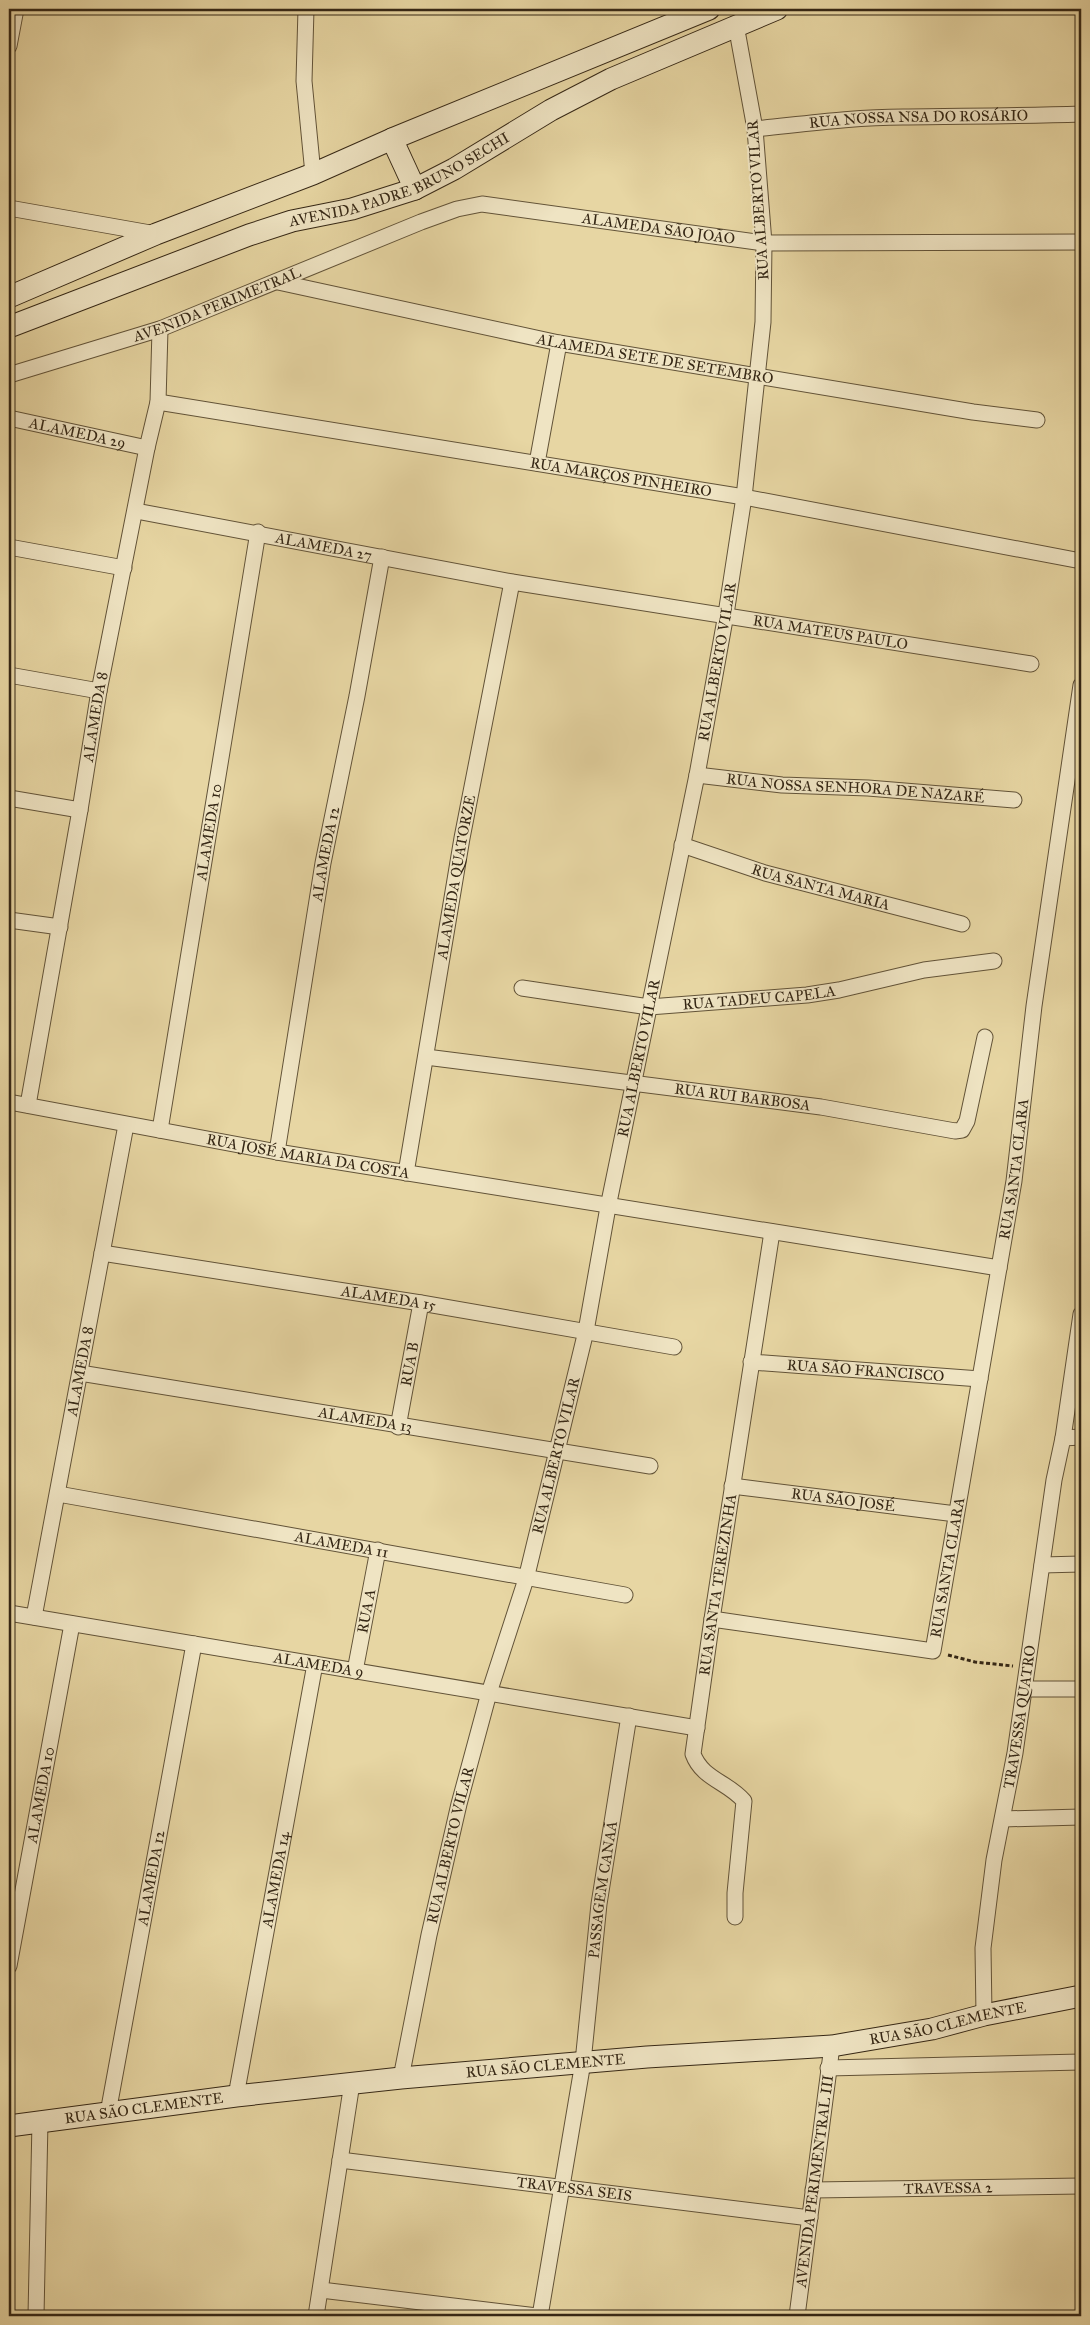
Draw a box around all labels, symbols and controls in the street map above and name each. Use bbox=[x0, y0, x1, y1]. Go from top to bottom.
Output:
street label: RUA NOSSA NSA DO ROSÁRIO bbox=[808, 106, 1028, 132]
street label: RUA ALBERTO VILAR bbox=[743, 119, 773, 281]
street label: AVENIDA PADRE BRUNO SECHI bbox=[287, 129, 513, 231]
street label: ALAMEDA SÃO JOÃO bbox=[580, 209, 736, 248]
street label: AVENIDA PERIMETRAL bbox=[130, 263, 304, 346]
street label: ALAMEDA SETE DE SETEMBRO bbox=[534, 329, 775, 388]
street label: ALAMEDA 29 bbox=[26, 413, 127, 452]
street label: RUA MARÇOS PINHEIRO bbox=[529, 453, 713, 501]
street label: ALAMEDA 27 bbox=[273, 528, 373, 564]
street label: RUA ALBERTO VILAR bbox=[694, 581, 740, 743]
street label: RUA MATEUS PAULO bbox=[752, 611, 909, 653]
street label: ALAMEDA 8 bbox=[79, 670, 112, 764]
street label: RUA NOSSA SENHORA DE NAZARÉ bbox=[725, 770, 985, 807]
street label: ALAMEDA 10 bbox=[192, 782, 226, 883]
street label: ALAMEDA QUATORZE bbox=[433, 793, 479, 962]
street label: ALAMEDA 12 bbox=[308, 804, 343, 904]
street label: RUA SANTA MARIA bbox=[749, 860, 892, 914]
street label: RUA ALBERTO VILAR bbox=[614, 977, 664, 1139]
street label: RUA TADEU CAPELA bbox=[682, 982, 837, 1013]
street label: RUA RUI BARBOSA bbox=[673, 1080, 812, 1115]
street label: RUA SANTA CLARA bbox=[995, 1098, 1032, 1241]
street label: RUA JOSÉ MARIA DA COSTA bbox=[205, 1130, 411, 1182]
street label: ALAMEDA 15 bbox=[339, 1281, 437, 1314]
street label: ALAMEDA 8 bbox=[63, 1325, 97, 1419]
street label: RUA B bbox=[397, 1340, 423, 1388]
street label: RUA SÃO FRANCISCO bbox=[786, 1356, 945, 1385]
street label: RUA ALBERTO VILAR bbox=[528, 1375, 584, 1536]
street label: ALAMEDA 13 bbox=[316, 1403, 413, 1436]
street label: RUA SÃO JOSÉ bbox=[790, 1484, 896, 1515]
street label: RUA SANTA TEREZINHA bbox=[695, 1493, 740, 1677]
street label: RUA SANTA CLARA bbox=[926, 1496, 968, 1639]
street label: ALAMEDA 11 bbox=[292, 1527, 390, 1562]
street label: RUA A bbox=[353, 1587, 379, 1635]
street label: TRAVESSA QUATRO bbox=[999, 1644, 1039, 1790]
street label: ALAMEDA 9 bbox=[271, 1648, 365, 1681]
street label: ALAMEDA 10 bbox=[23, 1745, 58, 1845]
street label: RUA ALBERTO VILAR bbox=[423, 1764, 478, 1925]
street label: PASSAGEM CANAÃ bbox=[585, 1820, 621, 1960]
street label: ALAMEDA 12 bbox=[133, 1828, 169, 1928]
street label: ALAMEDA 14 bbox=[258, 1830, 293, 1930]
street label: RUA SÃO CLEMENTE bbox=[868, 1998, 1028, 2049]
street label: RUA SÃO CLEMENTE bbox=[465, 2050, 626, 2081]
street label: AVENIDA PERIMENTRAL III bbox=[792, 2074, 837, 2289]
street label: RUA SÃO CLEMENTE bbox=[63, 2089, 224, 2128]
street label: TRAVESSA SEIS bbox=[516, 2173, 633, 2205]
street label: TRAVESSA 2 bbox=[903, 2178, 993, 2198]

